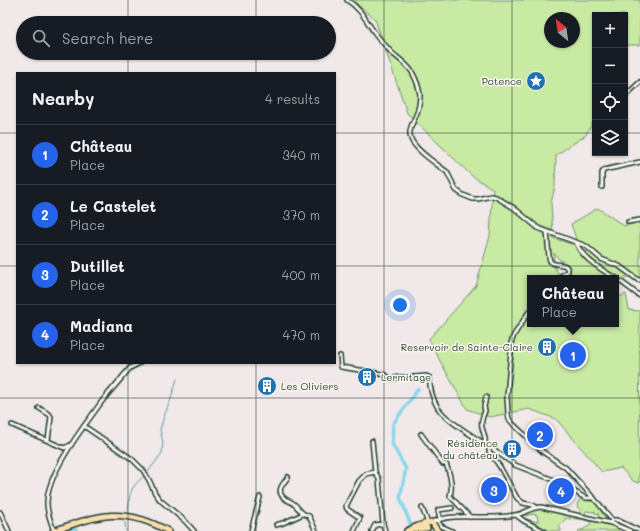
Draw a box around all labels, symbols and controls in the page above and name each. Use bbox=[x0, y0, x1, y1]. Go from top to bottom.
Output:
north arrow bbox=[544, 12, 580, 48]
map controls bbox=[592, 12, 628, 156]
button: + bbox=[592, 12, 628, 48]
search box bbox=[16, 16, 336, 60]
icon: search bbox=[30, 27, 52, 49]
text: Search here bbox=[62, 28, 153, 48]
button: − bbox=[592, 48, 628, 84]
place icon: Potence bbox=[525, 70, 547, 92]
place label: Potence bbox=[482, 74, 522, 88]
button: locate bbox=[592, 84, 628, 120]
text: Nearby bbox=[32, 87, 94, 109]
text: 4 results bbox=[265, 90, 320, 107]
button: layers bbox=[592, 120, 628, 156]
text: Château bbox=[70, 136, 132, 156]
text: 1 bbox=[42, 146, 48, 163]
text: 340 m bbox=[282, 146, 320, 163]
text: Place bbox=[70, 156, 105, 173]
text: Le Castelet bbox=[70, 196, 156, 216]
text: 2 bbox=[41, 206, 49, 223]
text: 370 m bbox=[283, 206, 320, 223]
text: Place bbox=[70, 216, 105, 233]
text: Dutillet bbox=[70, 256, 125, 276]
text: 3 bbox=[41, 266, 49, 283]
text: 400 m bbox=[282, 266, 320, 283]
popup bbox=[527, 275, 619, 327]
text: Place bbox=[70, 276, 105, 293]
text: Château bbox=[542, 283, 604, 303]
your location bbox=[390, 295, 410, 315]
text: Place bbox=[542, 303, 577, 320]
text: Madiana bbox=[70, 316, 133, 336]
text: 4 bbox=[41, 326, 49, 343]
text: 470 m bbox=[283, 326, 320, 343]
text: Place bbox=[70, 336, 105, 353]
building icon: Reservoir de Sainte-Claire bbox=[536, 336, 558, 358]
place label: Reservoir de Sainte-Claire bbox=[401, 340, 533, 354]
pin: 1 bbox=[560, 340, 586, 370]
building icon: Lermitage bbox=[356, 366, 378, 388]
place label: Lermitage bbox=[381, 370, 431, 384]
building icon: Les Oliviers bbox=[256, 375, 278, 397]
place label: Les Oliviers bbox=[281, 379, 339, 393]
pin: 2 bbox=[527, 420, 553, 450]
place label: Résidence du château bbox=[443, 436, 498, 462]
building icon: Résidence du château bbox=[501, 438, 523, 460]
pin: 3 bbox=[481, 475, 507, 505]
pin: 4 bbox=[548, 476, 574, 506]

